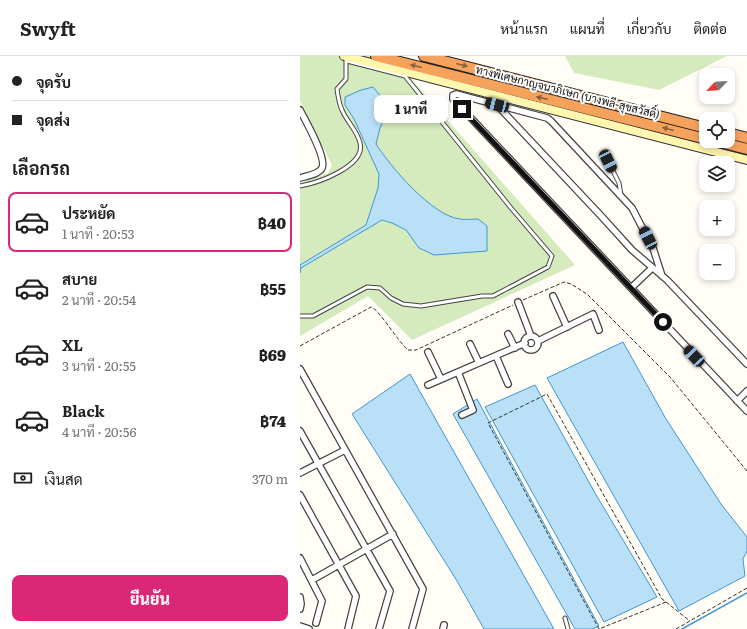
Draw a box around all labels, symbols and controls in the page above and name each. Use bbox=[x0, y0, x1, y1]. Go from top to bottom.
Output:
text: Swyft bbox=[20, 14, 76, 42]
text: หน้าแรก bbox=[500, 18, 548, 38]
text: แผนที่ bbox=[570, 18, 605, 38]
text: เกี่ยวกับ bbox=[627, 18, 671, 38]
text: ติดต่อ bbox=[693, 18, 727, 38]
street label: ทางพิเศษกาญจนาภิเษก (บางพลี-สุขสวัสดิ์) bbox=[474, 58, 662, 124]
one-way arrow bbox=[410, 62, 422, 68]
one-way arrow bbox=[455, 63, 468, 69]
north arrow bbox=[699, 68, 735, 104]
map controls bbox=[699, 68, 735, 280]
text: จุดรับ bbox=[36, 70, 71, 93]
one-way arrow bbox=[536, 94, 548, 100]
callout: 1 นาที bbox=[374, 95, 448, 123]
car bbox=[484, 96, 510, 114]
text: 1 นาที bbox=[395, 99, 427, 118]
route end bbox=[453, 100, 471, 118]
text: จุดส่ง bbox=[36, 108, 70, 131]
button: locate bbox=[699, 112, 735, 148]
one-way arrow bbox=[662, 126, 674, 132]
car bbox=[597, 148, 619, 174]
text: เลือกรถ bbox=[12, 154, 70, 181]
button: layers bbox=[699, 156, 735, 192]
button: + bbox=[699, 200, 735, 236]
text: ประหยัด bbox=[62, 201, 115, 224]
icon: car bbox=[14, 204, 50, 240]
text: ฿40 bbox=[258, 211, 286, 234]
text: 1 นาที · 20:53 bbox=[62, 224, 135, 243]
car bbox=[637, 225, 659, 251]
button: − bbox=[699, 244, 735, 280]
text: สบาย bbox=[62, 267, 97, 290]
icon: car bbox=[14, 270, 50, 306]
text: ฿55 bbox=[260, 277, 286, 300]
text: 2 นาที · 20:54 bbox=[62, 290, 136, 309]
route start bbox=[654, 313, 672, 331]
text: XL bbox=[62, 333, 83, 356]
icon: car bbox=[14, 336, 50, 372]
text: ฿69 bbox=[259, 343, 286, 366]
car bbox=[681, 343, 707, 369]
text: 3 นาที · 20:55 bbox=[62, 356, 136, 375]
text: Black bbox=[62, 399, 105, 422]
icon: car bbox=[14, 402, 50, 438]
text: ฿74 bbox=[260, 409, 286, 432]
text: 4 นาที · 20:56 bbox=[62, 422, 136, 441]
icon: cash bbox=[12, 467, 34, 489]
text: เงินสด bbox=[44, 467, 83, 490]
text: 370 m bbox=[252, 469, 288, 488]
button: ยืนยัน bbox=[12, 575, 288, 621]

